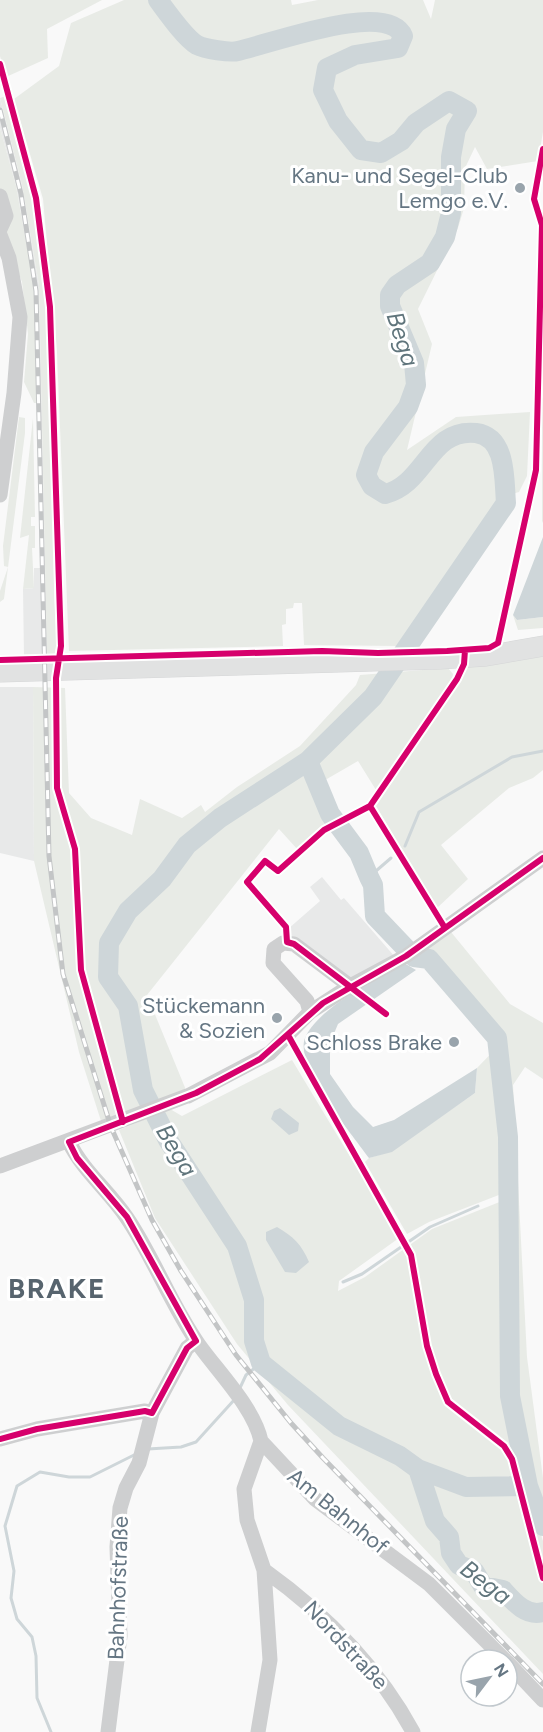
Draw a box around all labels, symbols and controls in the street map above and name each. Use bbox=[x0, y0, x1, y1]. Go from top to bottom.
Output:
place label: Kanu- und Segel-Club Lemgo e.V. bbox=[291, 162, 508, 214]
marker: Kanu- und Segel-Club Lemgo e.V. bbox=[513, 181, 527, 195]
water label: Bega bbox=[381, 308, 425, 370]
place label: Stückemann & Sozien bbox=[142, 992, 265, 1044]
marker: Stückemann & Sozien bbox=[270, 1011, 284, 1025]
place label: Schloss Brake bbox=[306, 1029, 442, 1056]
marker: Schloss Brake bbox=[447, 1035, 461, 1049]
water label: Bega bbox=[150, 1119, 204, 1181]
district label: BRAKE bbox=[8, 1271, 106, 1305]
street label: Am Bahnhof bbox=[282, 1462, 394, 1560]
street label: Bahnhofstraße bbox=[102, 1516, 134, 1660]
water label: Bega bbox=[455, 1554, 517, 1610]
street label: Nordstraße bbox=[298, 1595, 394, 1695]
north arrow bbox=[459, 1648, 519, 1708]
text: N bbox=[490, 1660, 513, 1681]

